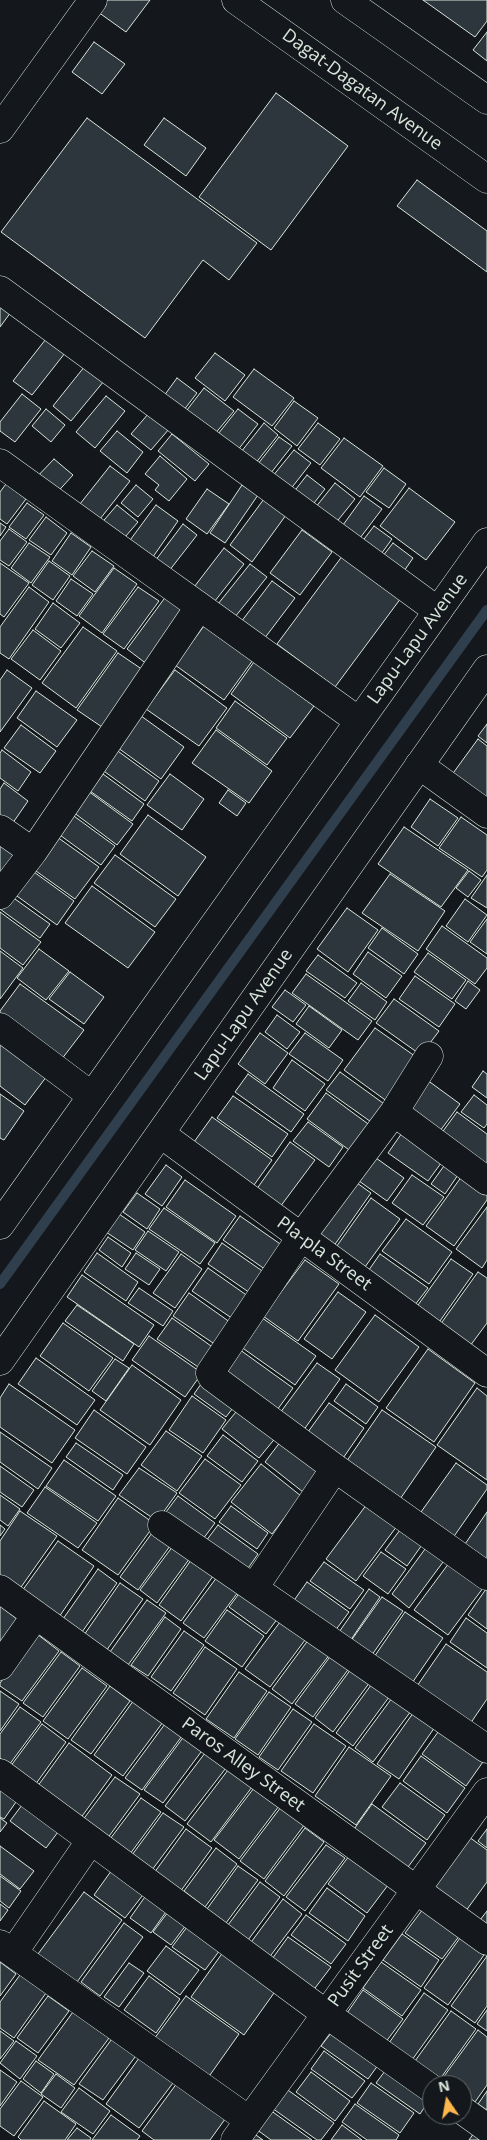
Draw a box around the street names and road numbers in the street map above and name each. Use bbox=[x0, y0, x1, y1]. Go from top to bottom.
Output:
street label: Dagat-Dagatan Avenue bbox=[278, 25, 446, 155]
street label: Lapu-Lapu Avenue bbox=[363, 570, 473, 708]
street label: Lapu-Lapu Avenue bbox=[190, 945, 298, 1085]
street label: Pla-pla Street bbox=[272, 1212, 376, 1296]
street label: Paros Alley Street bbox=[177, 1713, 309, 1817]
street label: Pusit Street bbox=[324, 1921, 398, 2011]

